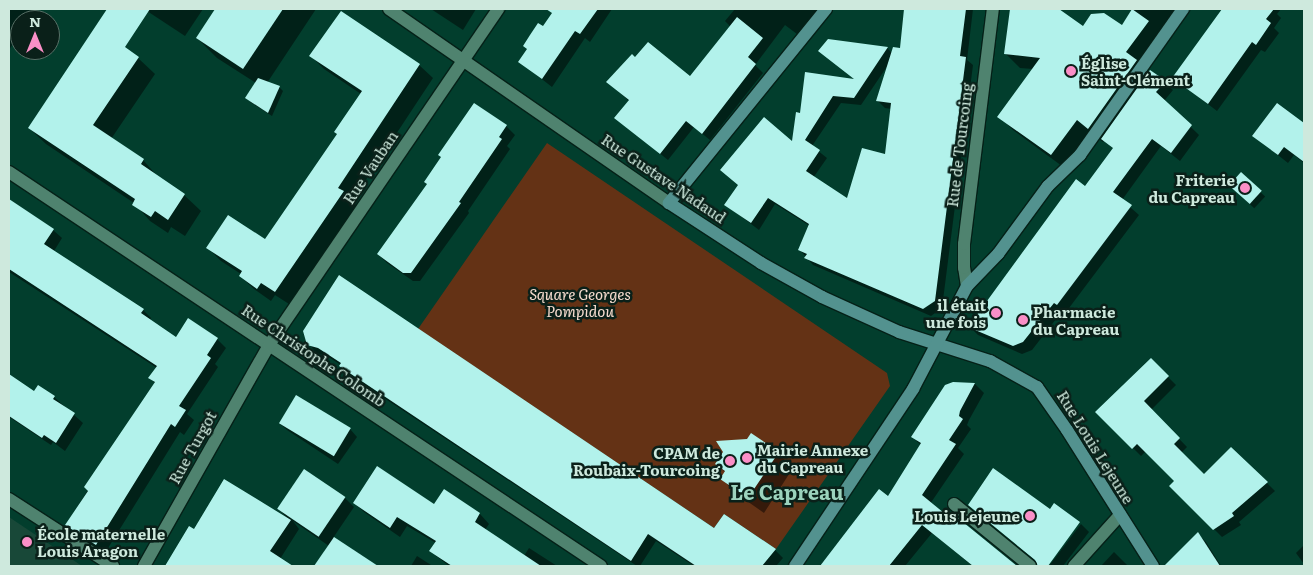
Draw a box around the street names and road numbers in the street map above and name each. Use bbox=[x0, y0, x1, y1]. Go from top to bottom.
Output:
street label: Rue de Tourcoing bbox=[942, 82, 976, 208]
street label: Rue Vauban bbox=[339, 127, 401, 207]
street label: Rue Gustave Nadaud bbox=[598, 130, 730, 226]
street label: Rue Christophe Colomb bbox=[239, 300, 389, 410]
street label: Rue Louis Lejeune bbox=[1054, 387, 1138, 507]
street label: Rue Turgot bbox=[165, 407, 219, 487]

